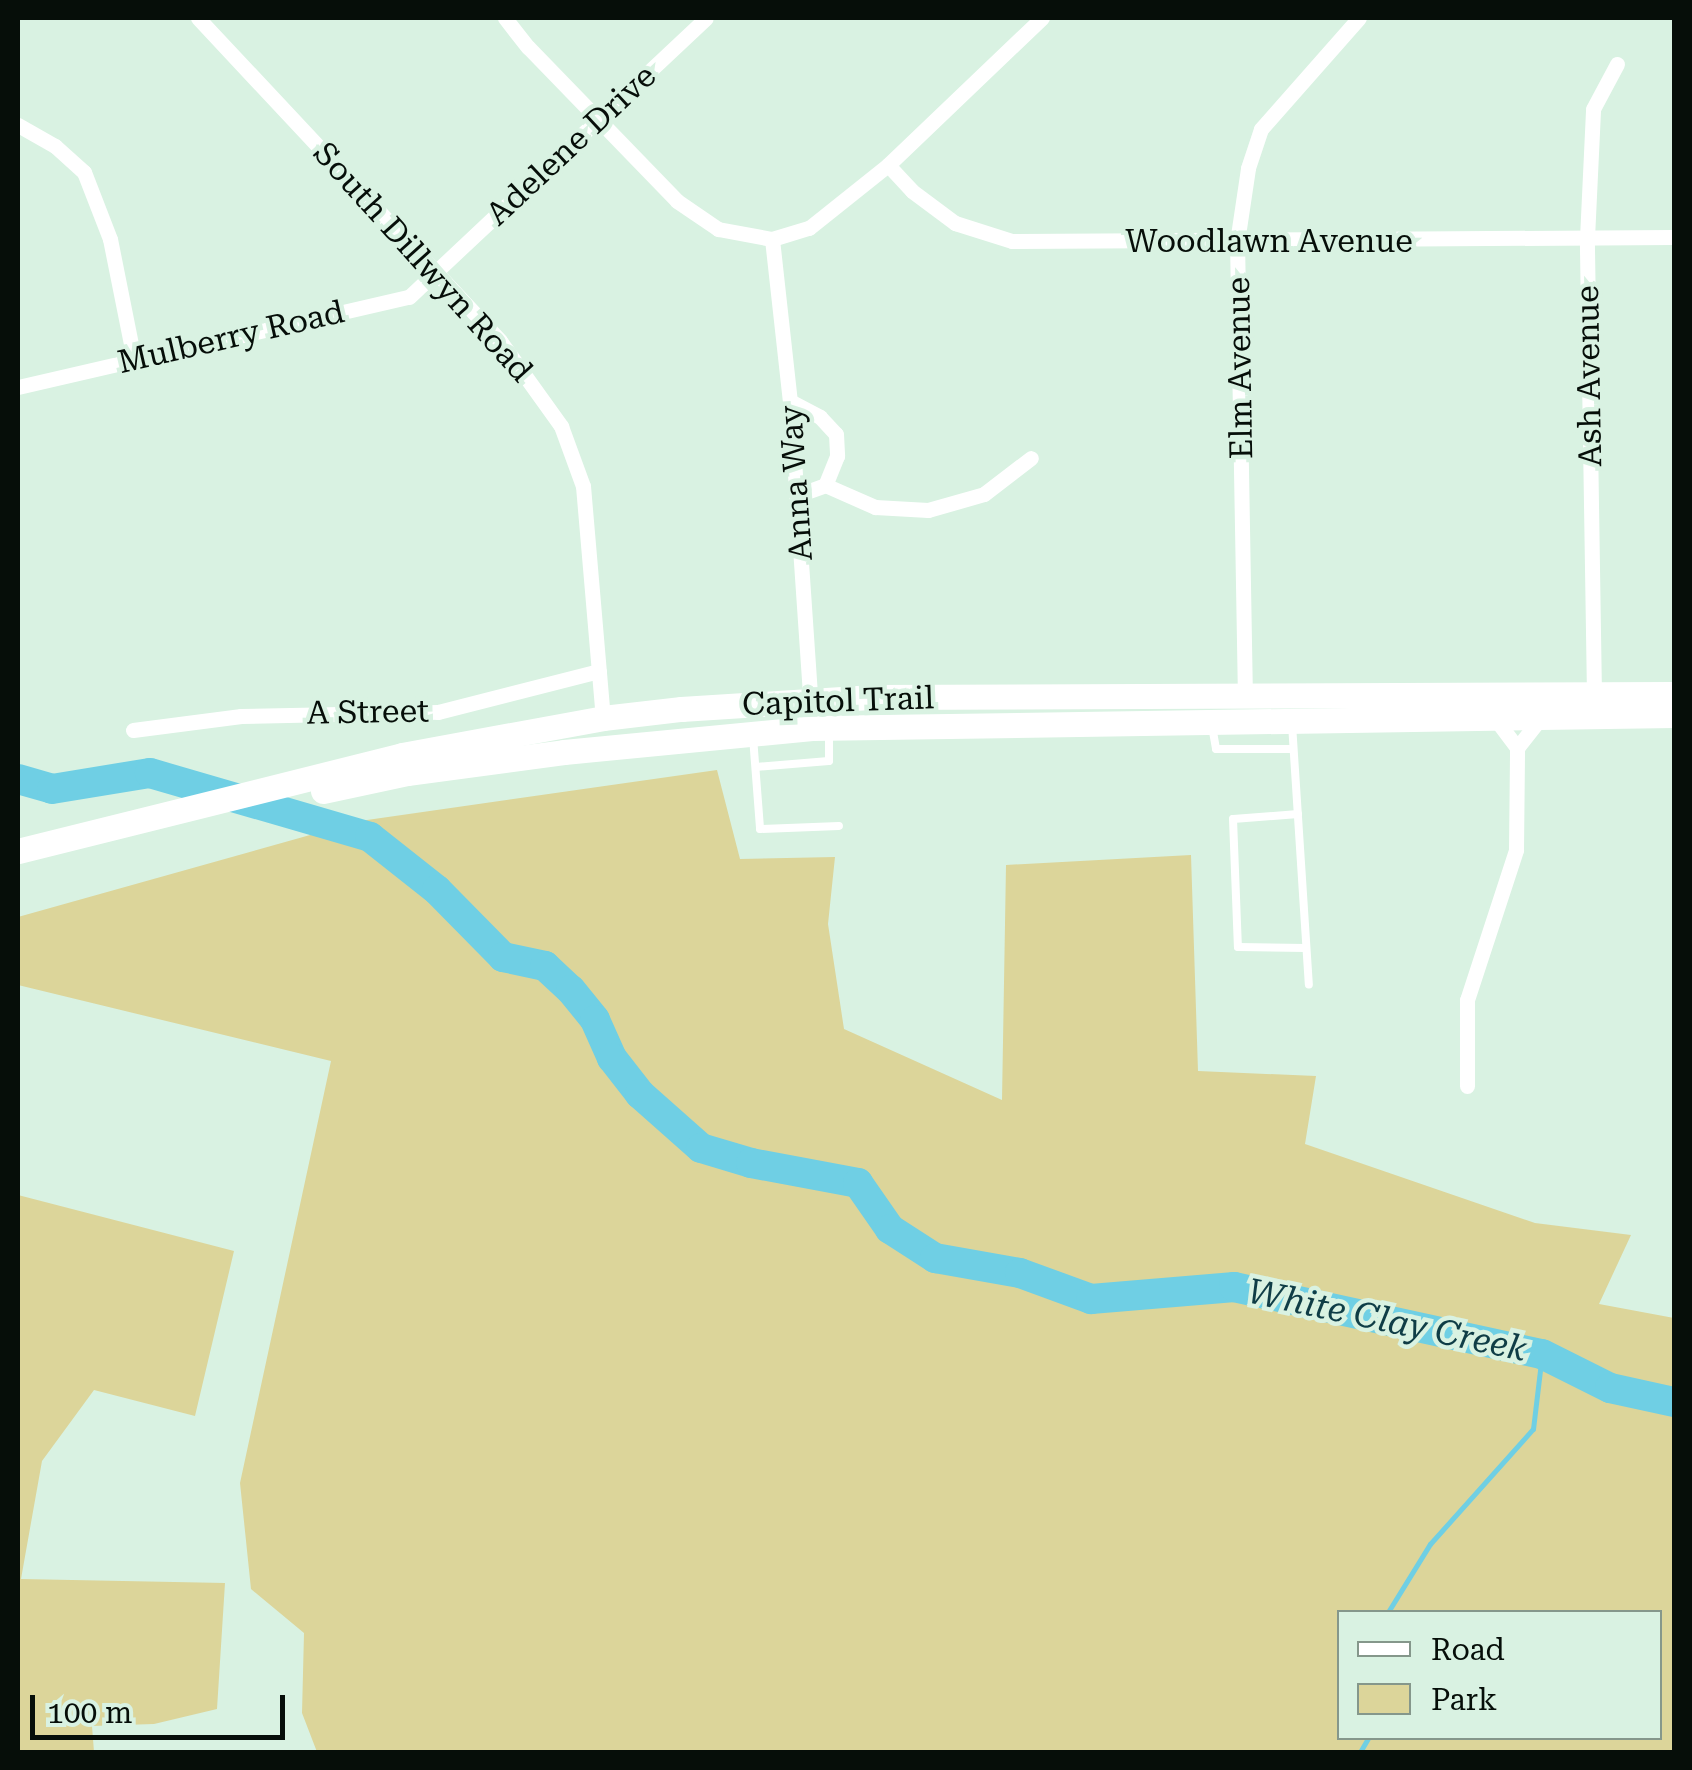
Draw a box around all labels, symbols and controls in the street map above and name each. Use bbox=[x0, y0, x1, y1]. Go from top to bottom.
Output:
street label: Adelene Drive bbox=[478, 57, 664, 233]
street label: South Dillwyn Road bbox=[305, 134, 541, 390]
street label: Woodlawn Avenue bbox=[1125, 222, 1413, 260]
street label: Elm Avenue bbox=[1219, 276, 1261, 460]
street label: Ash Avenue bbox=[1568, 285, 1610, 467]
street label: Mulberry Road bbox=[114, 292, 348, 382]
street label: Anna Way bbox=[771, 404, 821, 562]
street label: Capitol Trail bbox=[741, 678, 935, 724]
street label: A Street bbox=[307, 692, 429, 732]
water label: White Clay Creek bbox=[1244, 1271, 1530, 1371]
legend bbox=[1337, 1610, 1662, 1740]
text: Road bbox=[1431, 1632, 1505, 1667]
scale bar bbox=[35, 1675, 290, 1737]
text: Park bbox=[1431, 1682, 1497, 1717]
text: 100 m bbox=[47, 1695, 132, 1730]

